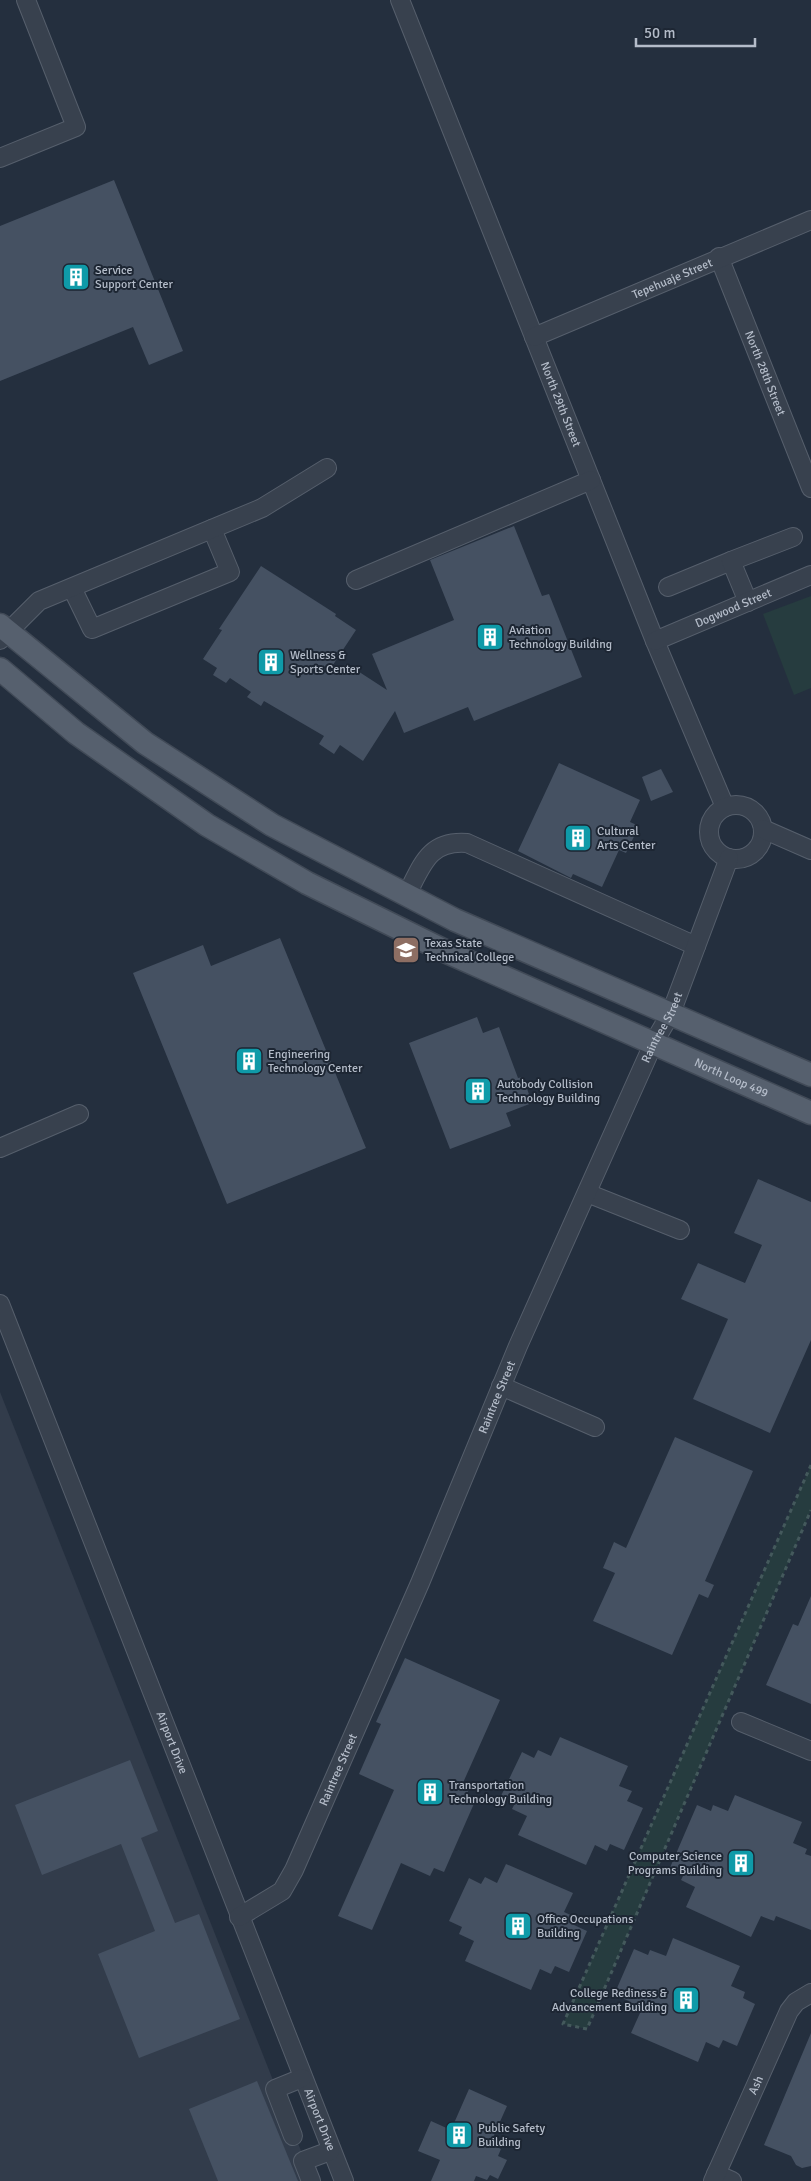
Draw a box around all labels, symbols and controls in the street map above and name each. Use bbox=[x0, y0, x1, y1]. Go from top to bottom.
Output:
scale bar bbox=[636, 15, 755, 47]
text: 50 m bbox=[644, 24, 675, 42]
street label: Tepehuaje Street bbox=[630, 255, 715, 302]
building icon: Service Support Center bbox=[61, 262, 91, 292]
place label: Service Support Center bbox=[95, 263, 173, 292]
street label: North 28th Street bbox=[742, 328, 789, 418]
street label: North 29th Street bbox=[537, 360, 584, 449]
street label: Dogwood Street bbox=[693, 585, 774, 631]
building icon: Aviation Technology Building bbox=[475, 622, 505, 652]
place label: Aviation Technology Building bbox=[509, 623, 612, 652]
building icon: Wellness & Sports Center bbox=[256, 647, 286, 677]
place label: Wellness & Sports Center bbox=[290, 648, 361, 677]
building icon: Cultural Arts Center bbox=[563, 823, 593, 853]
place label: Cultural Arts Center bbox=[597, 824, 656, 853]
school or university icon: Texas State Technical College bbox=[391, 935, 421, 965]
place label: Texas State Technical College bbox=[425, 936, 514, 965]
street label: Raintree Street bbox=[638, 990, 686, 1065]
building icon: Engineering Technology Center bbox=[234, 1046, 264, 1076]
place label: Engineering Technology Center bbox=[268, 1047, 363, 1076]
street label: North Loop 499 bbox=[692, 1055, 771, 1101]
building icon: Autobody Collision Technology Building bbox=[463, 1076, 493, 1106]
place label: Autobody Collision Technology Building bbox=[497, 1077, 600, 1106]
street label: Raintree Street bbox=[475, 1358, 519, 1436]
street label: Airport Drive bbox=[153, 1709, 191, 1776]
street label: Raintree Street bbox=[316, 1731, 360, 1808]
building icon: Transportation Technology Building bbox=[415, 1777, 445, 1807]
place label: Transportation Technology Building bbox=[449, 1778, 552, 1807]
building icon: Computer Science Programs Building bbox=[726, 1848, 756, 1878]
place label: Computer Science Programs Building bbox=[628, 1849, 722, 1878]
building icon: Office Occupations Building bbox=[503, 1911, 533, 1941]
place label: Office Occupations Building bbox=[537, 1912, 633, 1941]
building icon: College Rediness & Advancement Building bbox=[671, 1985, 701, 2015]
place label: College Rediness & Advancement Building bbox=[552, 1986, 668, 2015]
street label: Ash bbox=[745, 2073, 767, 2097]
street label: Airport Drive bbox=[301, 2086, 339, 2153]
building icon: Public Safety Building bbox=[444, 2120, 474, 2150]
place label: Public Safety Building bbox=[478, 2121, 545, 2150]

